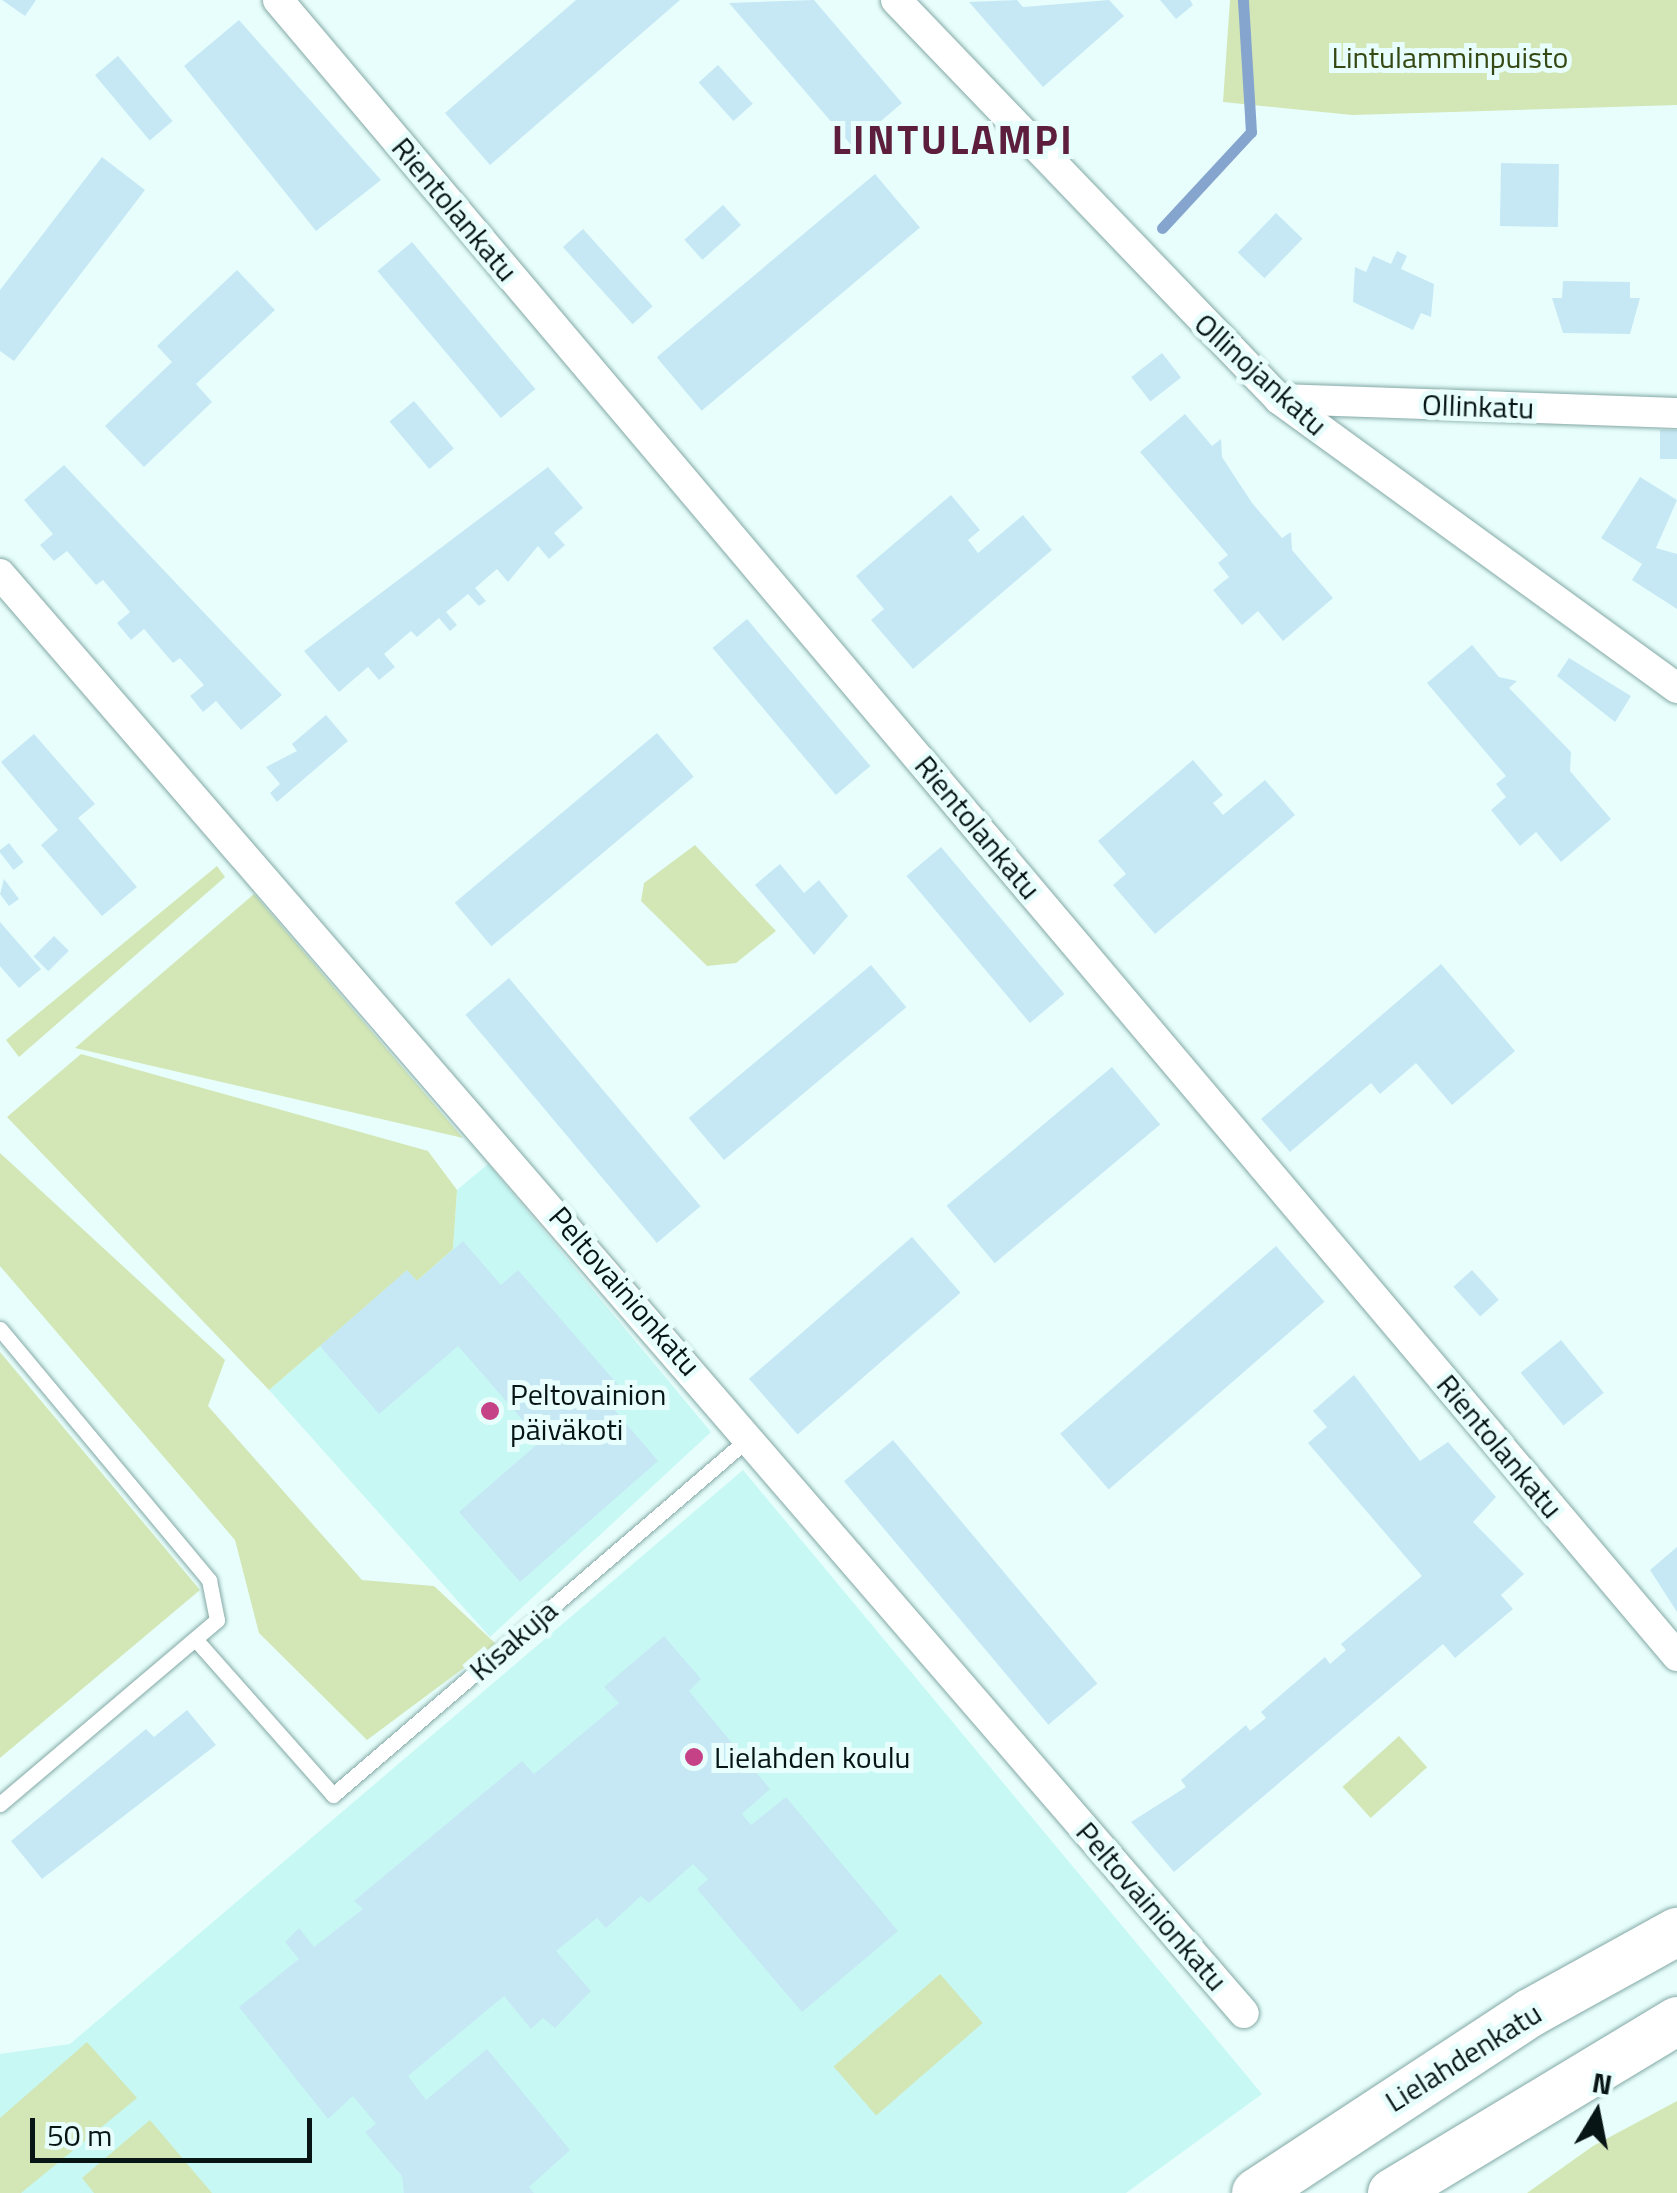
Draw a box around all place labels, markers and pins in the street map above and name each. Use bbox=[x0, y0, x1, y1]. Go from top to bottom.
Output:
place label: Peltovainion päiväkoti bbox=[510, 1376, 666, 1446]
marker: Peltovainion päiväkoti bbox=[479, 1400, 501, 1422]
place label: Lielahden koulu bbox=[714, 1739, 910, 1775]
marker: Lielahden koulu bbox=[683, 1746, 705, 1768]

